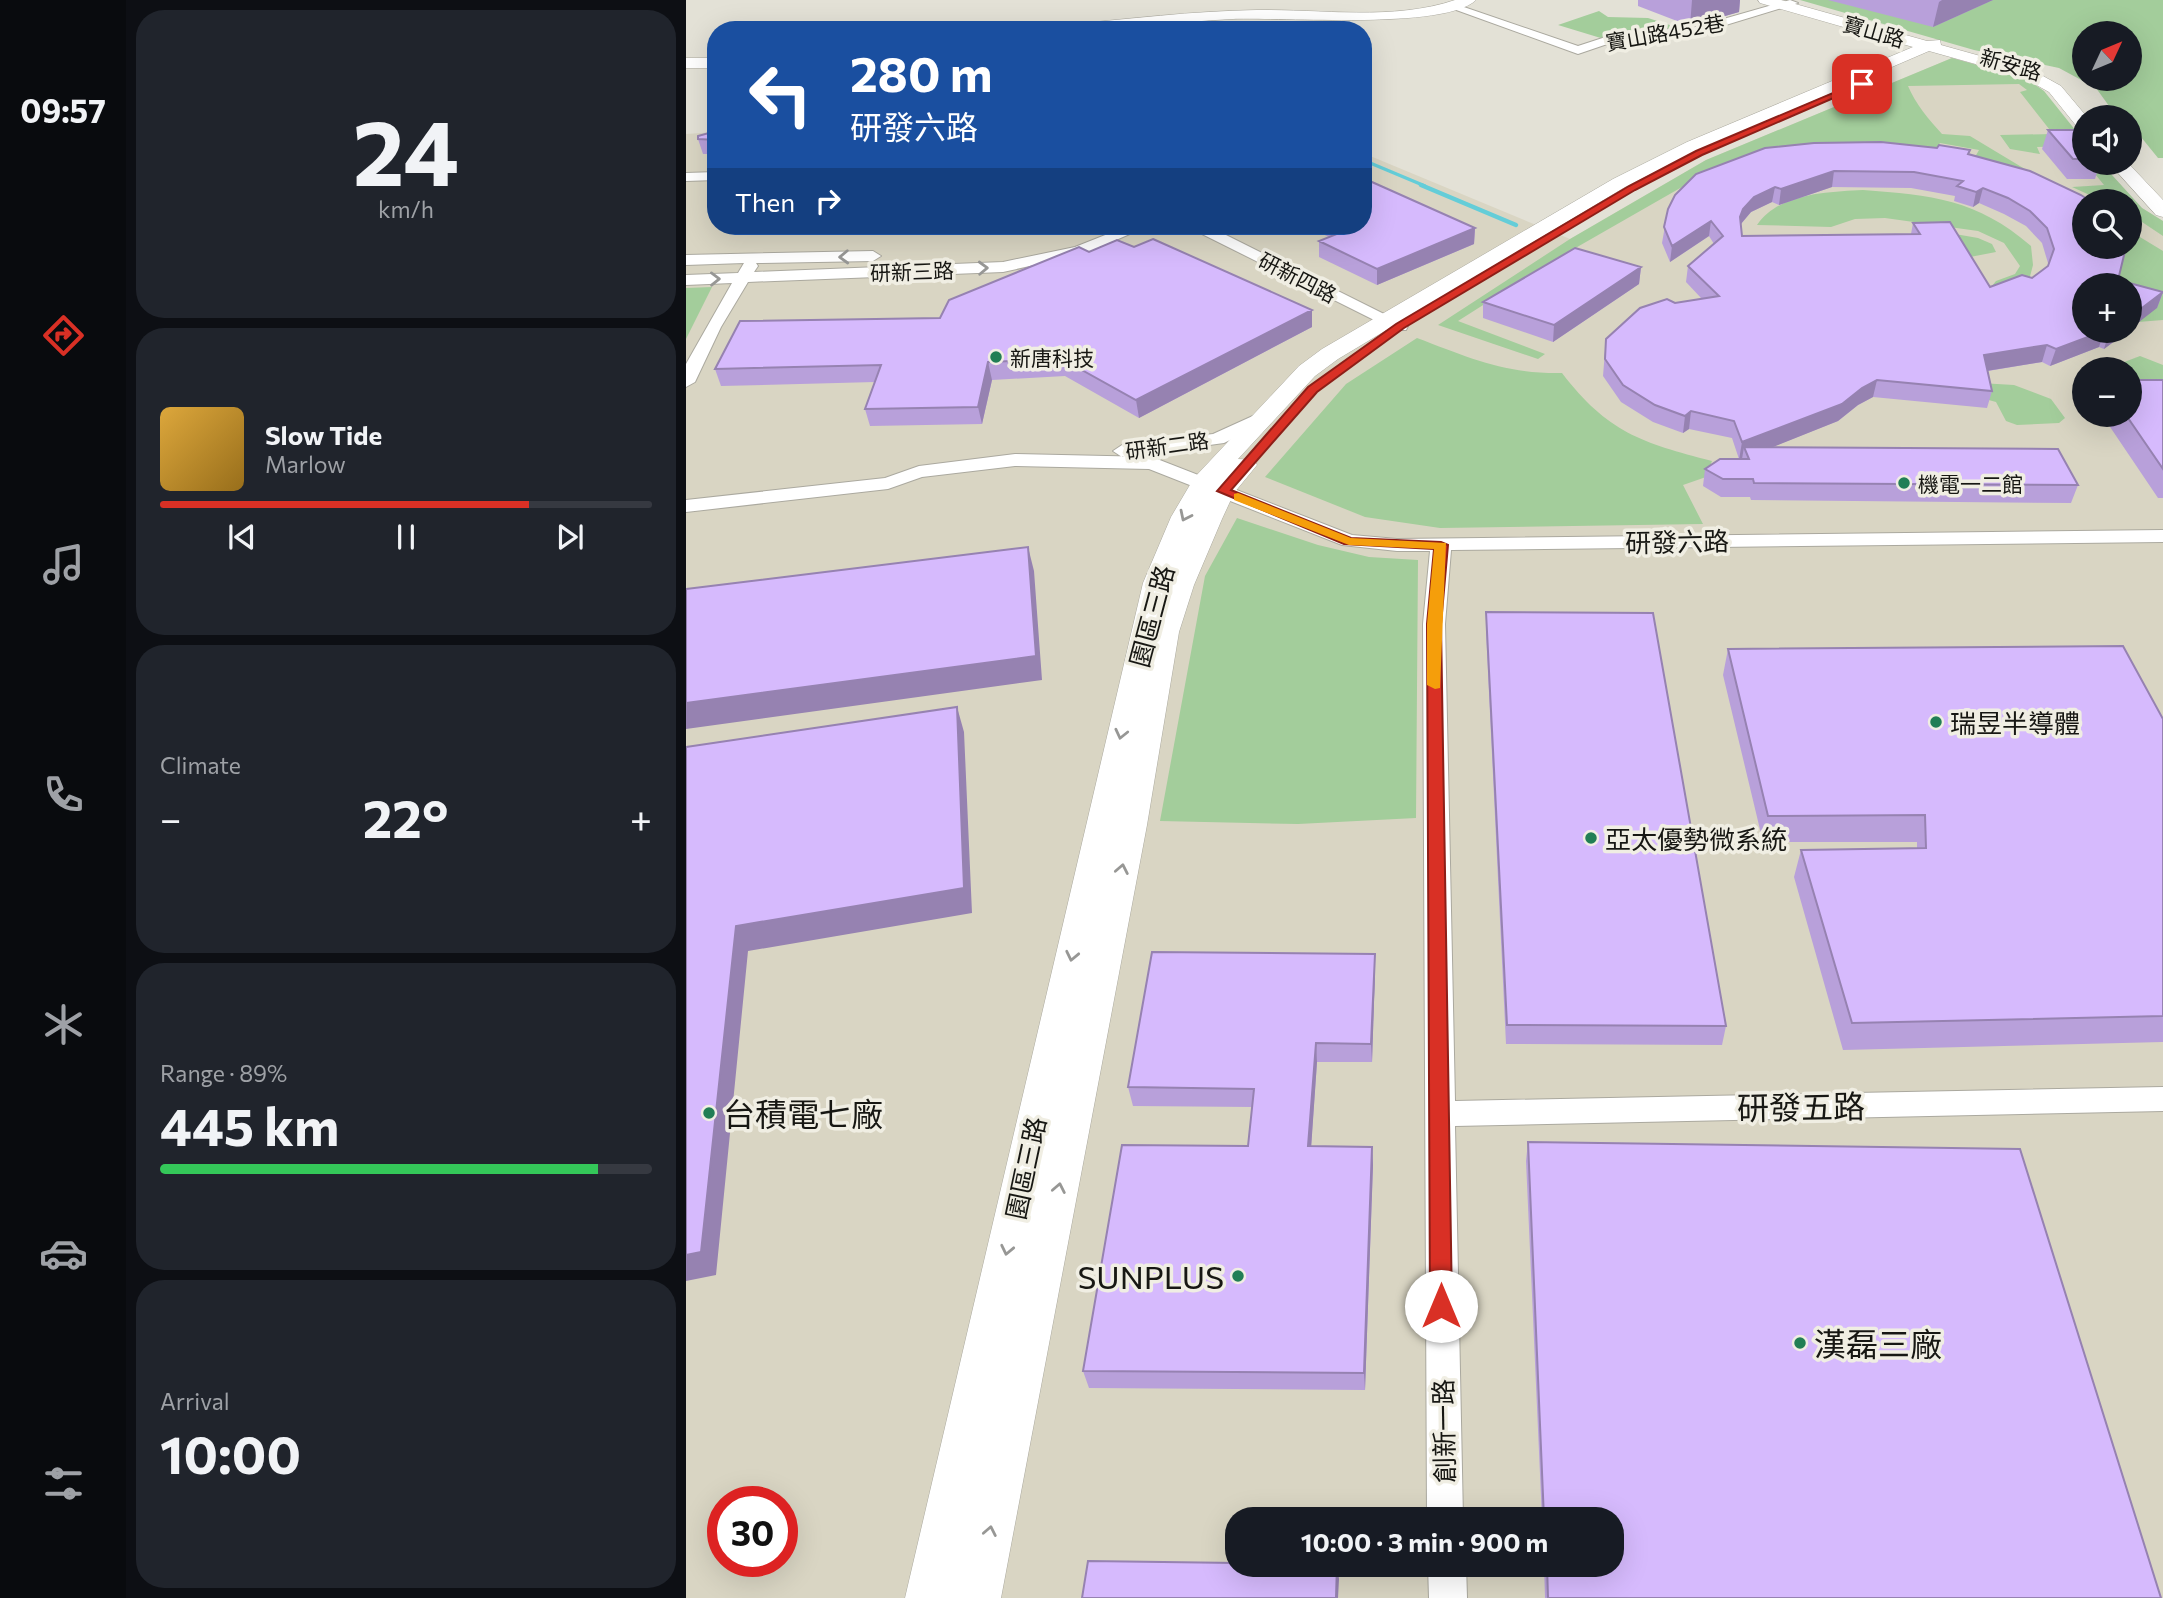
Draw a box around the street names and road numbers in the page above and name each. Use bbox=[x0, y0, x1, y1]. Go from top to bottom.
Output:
street label: 寶山路452巷 bbox=[1604, 9, 1726, 55]
street label: 寶山路 bbox=[1840, 10, 1908, 52]
street label: 新安路 bbox=[1977, 43, 2045, 85]
street label: 研新四路 bbox=[1255, 247, 1341, 307]
street label: 研新三路 bbox=[870, 257, 954, 285]
street label: 研新二路 bbox=[1124, 427, 1210, 463]
street label: 研發六路 bbox=[1625, 525, 1729, 557]
street label: 園區三路 bbox=[1123, 562, 1179, 670]
street label: 研發五路 bbox=[1737, 1085, 1865, 1127]
street label: 園區三路 bbox=[999, 1114, 1051, 1222]
street label: 創新一路 bbox=[1427, 1379, 1459, 1483]

